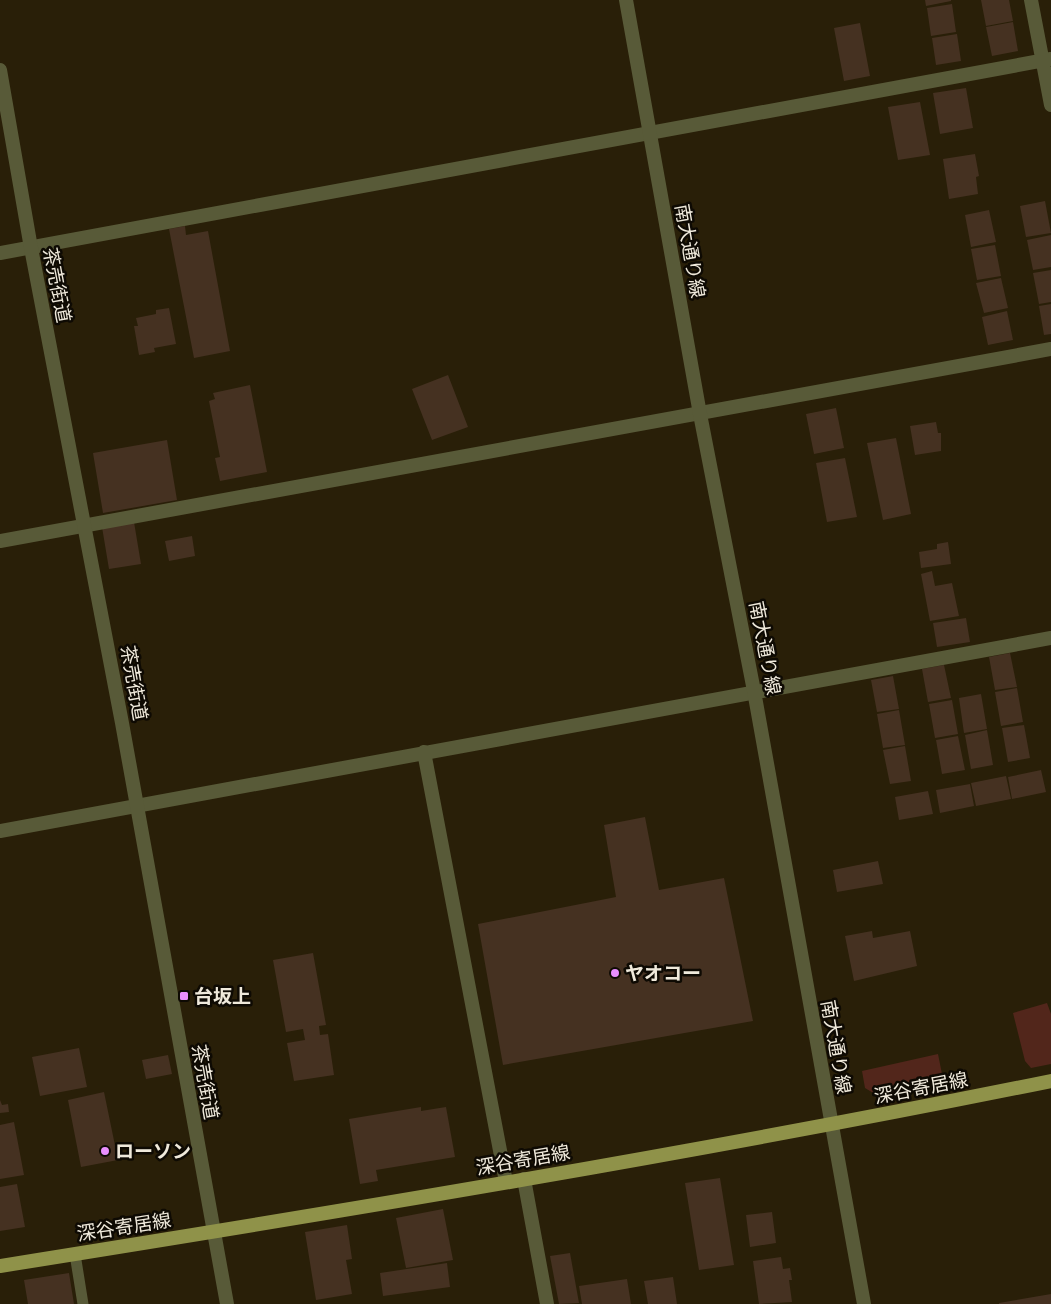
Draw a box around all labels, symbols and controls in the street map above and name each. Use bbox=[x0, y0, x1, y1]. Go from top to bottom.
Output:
street label: 南大通り線 bbox=[668, 202, 712, 300]
street label: 茶売街道 bbox=[36, 245, 78, 325]
street label: 南大通り線 bbox=[743, 599, 787, 697]
street label: 茶売街道 bbox=[114, 643, 154, 723]
place label: ヤオコー bbox=[625, 960, 701, 987]
marker: ヤオコー bbox=[609, 967, 621, 979]
place label: 台坂上 bbox=[194, 983, 251, 1010]
marker: 台坂上 bbox=[178, 990, 190, 1002]
street label: 南大通り線 bbox=[814, 998, 858, 1096]
street label: 茶売街道 bbox=[185, 1042, 225, 1122]
street label: 深谷寄居線 bbox=[872, 1066, 970, 1110]
place label: ローソン bbox=[115, 1138, 191, 1165]
street label: 深谷寄居線 bbox=[474, 1138, 572, 1182]
marker: ローソン bbox=[99, 1145, 111, 1157]
street label: 深谷寄居線 bbox=[75, 1206, 173, 1248]

